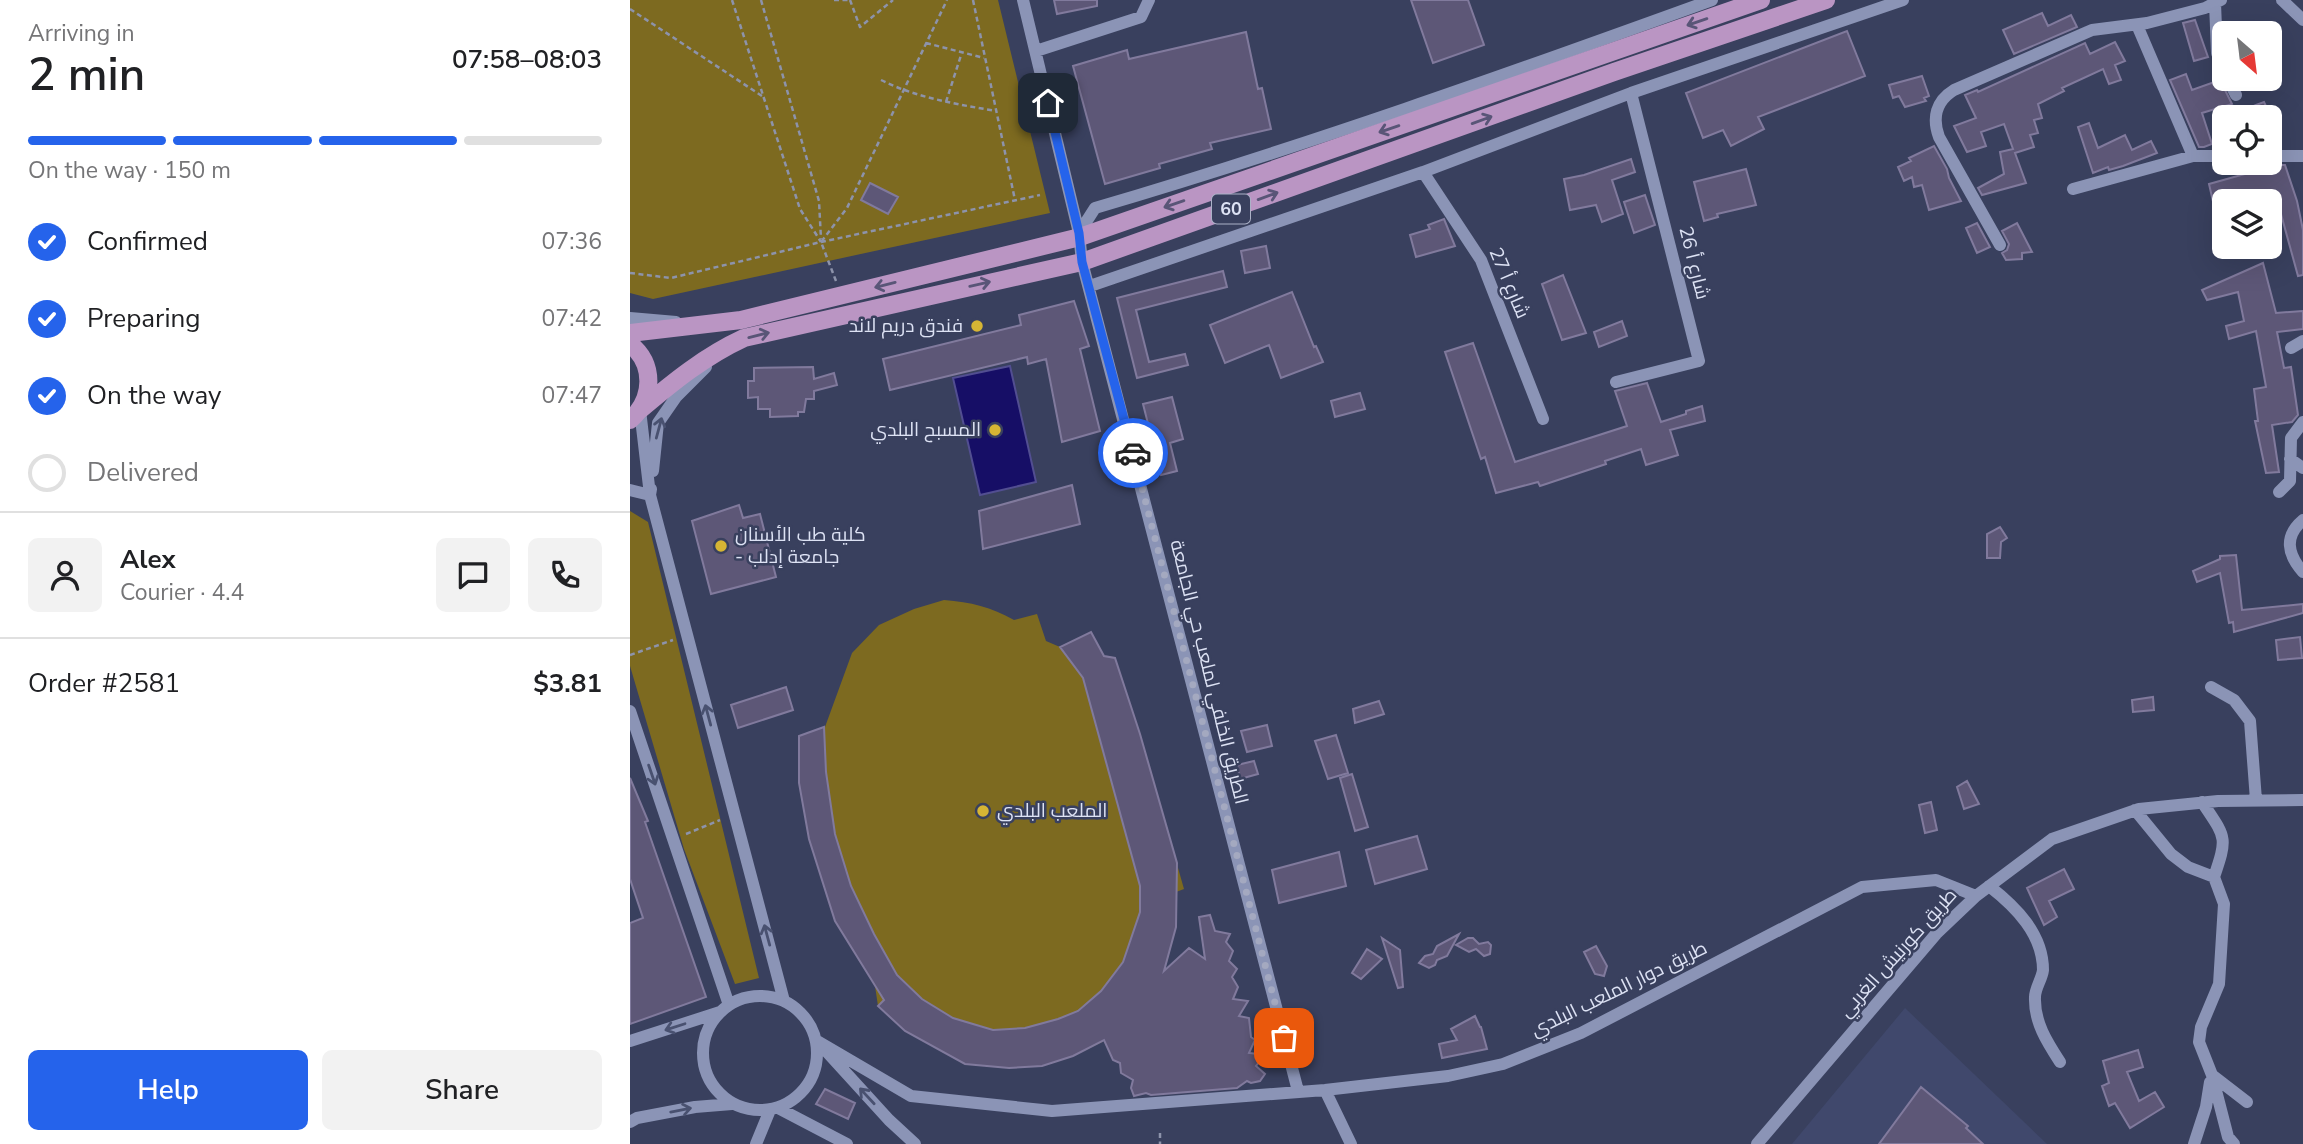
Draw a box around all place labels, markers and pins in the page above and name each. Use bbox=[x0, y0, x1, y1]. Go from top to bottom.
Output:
pin bbox=[1018, 73, 1078, 133]
place label: فندق دريم لاند bbox=[849, 313, 963, 339]
marker: فندق دريم لاند bbox=[969, 318, 985, 334]
place label: المسبح البلدي bbox=[870, 417, 981, 444]
marker: المسبح البلدي bbox=[987, 422, 1003, 438]
place label: كلية طب الأسنان - جامعة إدلب bbox=[735, 522, 866, 570]
marker: كلية طب الأسنان - جامعة إدلب bbox=[713, 538, 729, 554]
place label: الملعب البلدي bbox=[997, 798, 1107, 825]
marker: الملعب البلدي bbox=[975, 803, 991, 819]
pin bbox=[1254, 1008, 1314, 1068]

